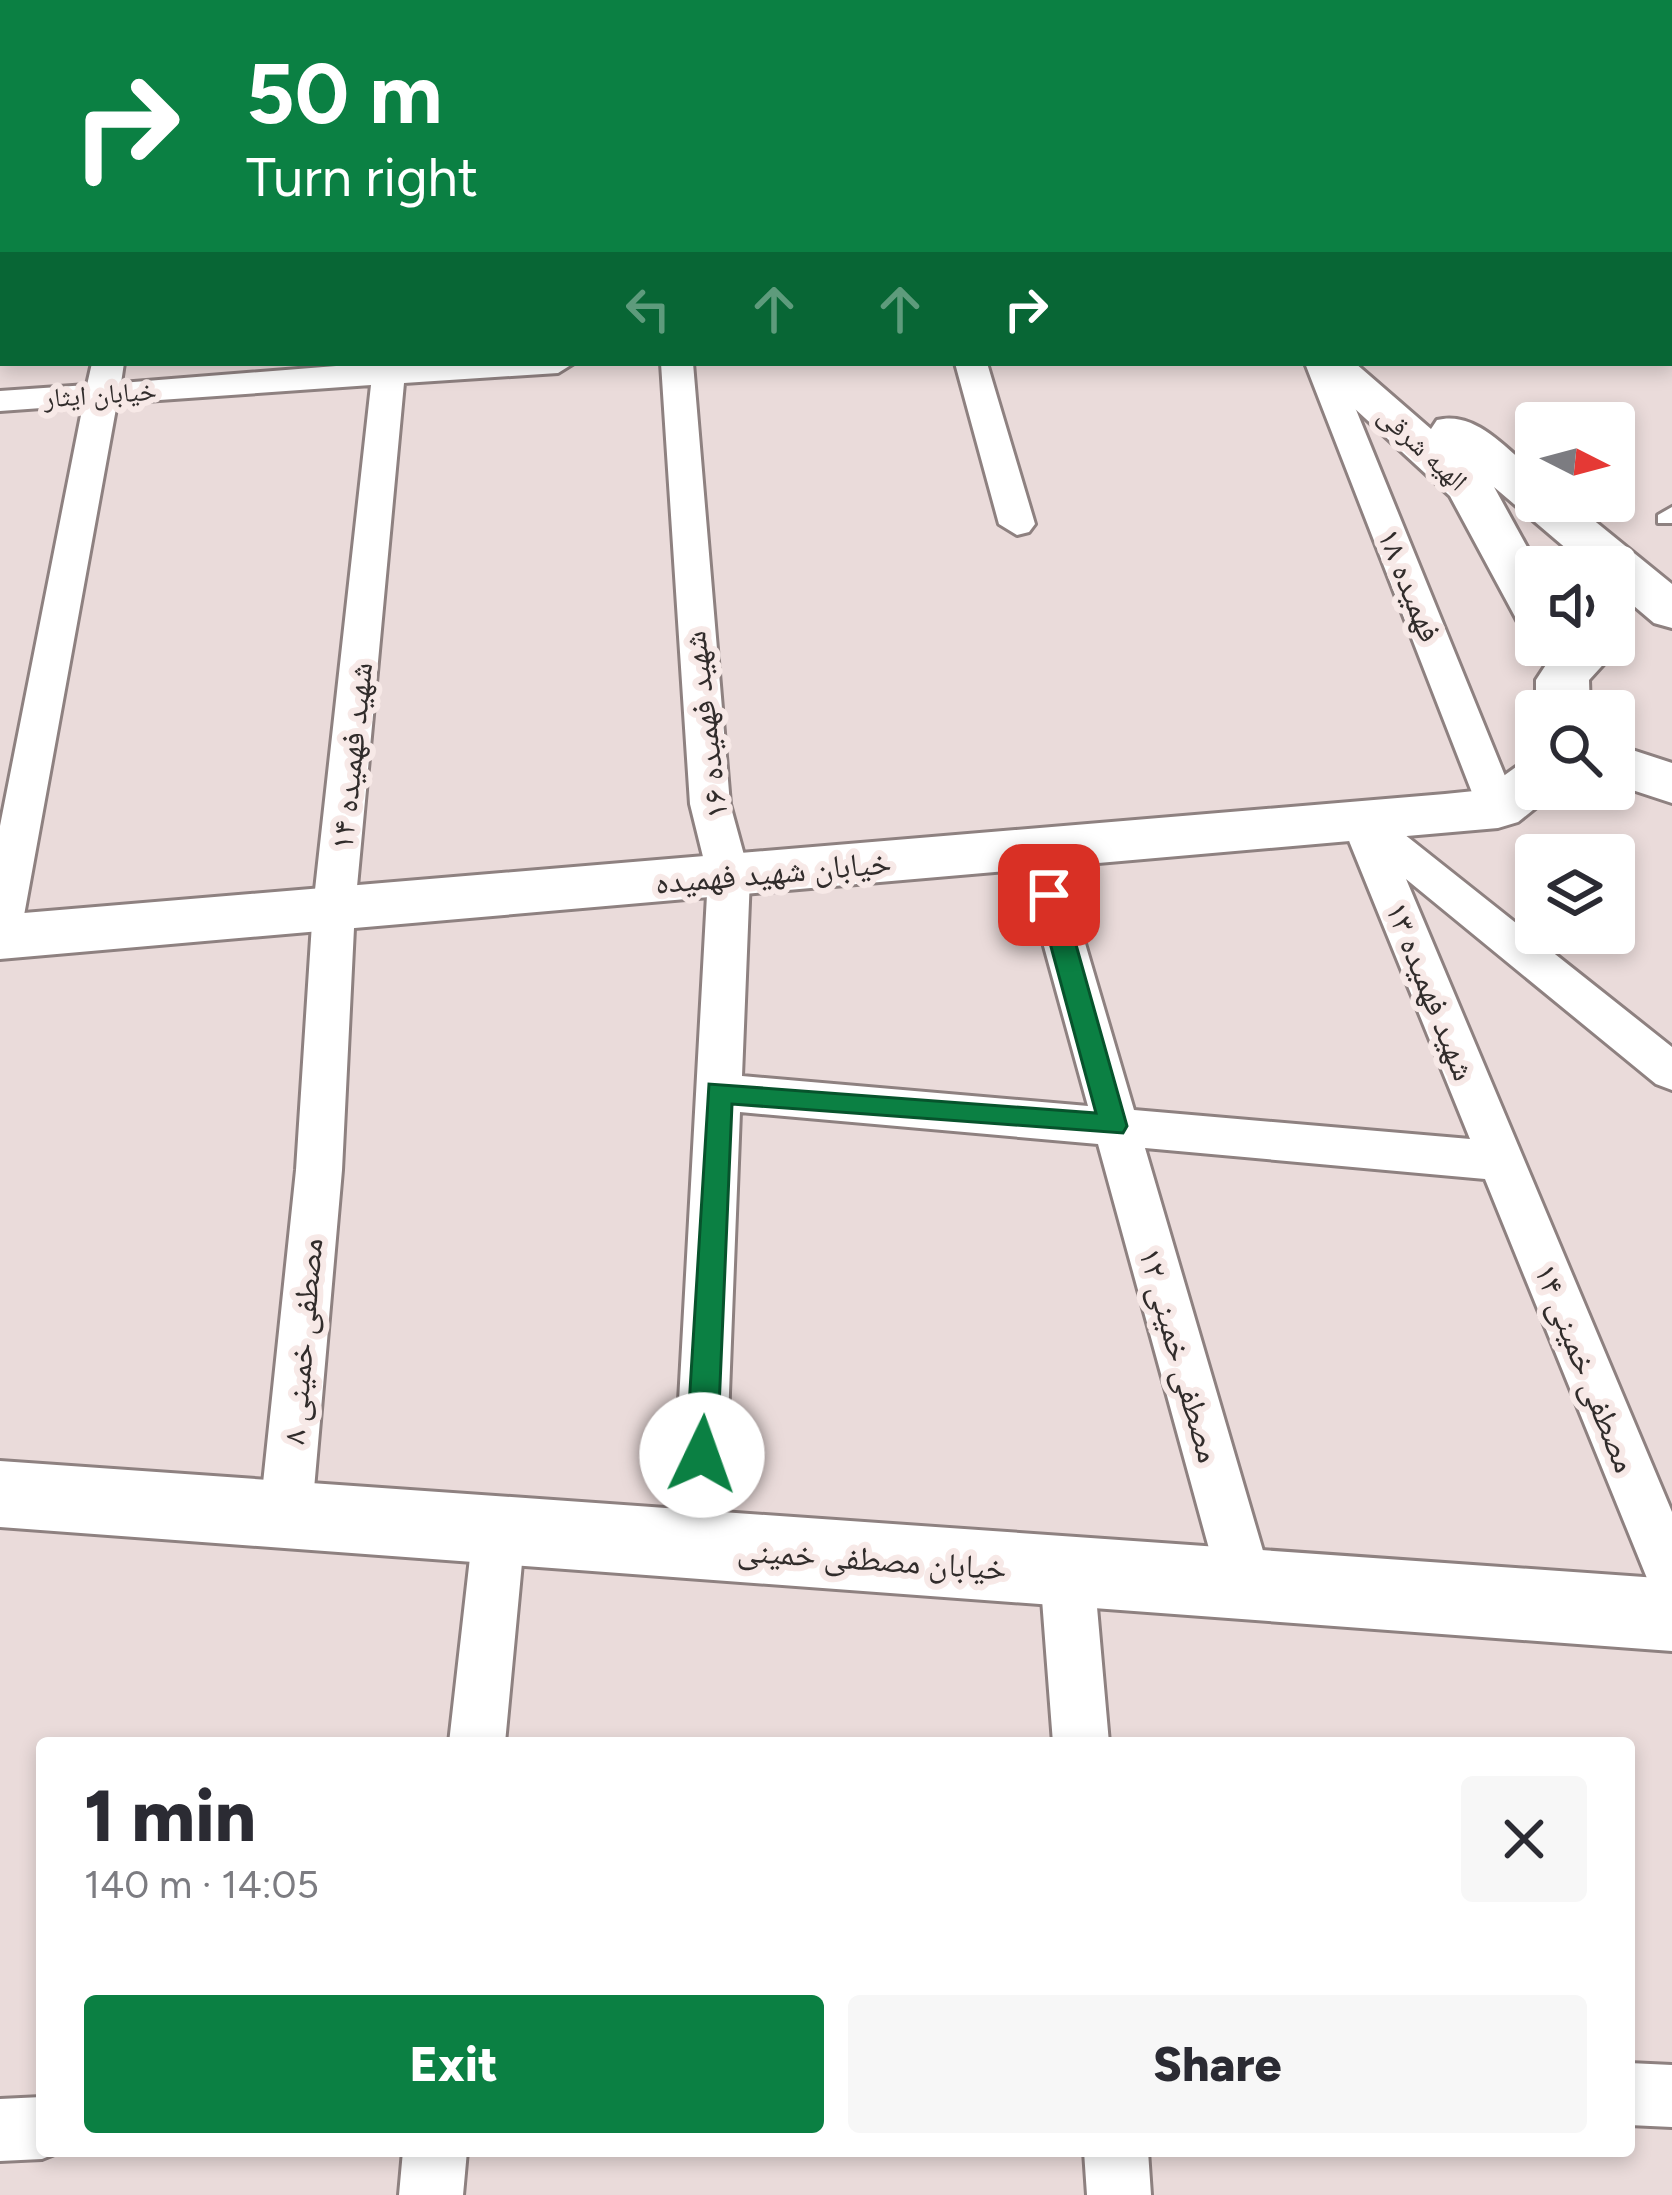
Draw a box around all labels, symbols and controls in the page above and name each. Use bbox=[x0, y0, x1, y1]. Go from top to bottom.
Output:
text: 50 m bbox=[246, 43, 442, 144]
icon: right bbox=[48, 48, 204, 204]
text: Turn right bbox=[246, 145, 478, 210]
icon: left bbox=[615, 276, 681, 342]
icon: ahead bbox=[741, 276, 807, 342]
icon: ahead bbox=[867, 276, 933, 342]
icon: right bbox=[993, 276, 1059, 342]
street label: خیابان ایثار bbox=[41, 374, 158, 414]
street label: الهیه شرقی bbox=[1372, 399, 1474, 497]
north arrow bbox=[1515, 402, 1635, 522]
map controls bbox=[1515, 402, 1635, 954]
street label: فهمیده ۱۸ bbox=[1370, 523, 1450, 647]
button: sound bbox=[1515, 546, 1635, 666]
street label: شهید فهمیده ۱۶ bbox=[674, 629, 736, 821]
street label: شهید فهمیده ۱۴ bbox=[322, 660, 380, 852]
button: search bbox=[1515, 690, 1635, 810]
button: layers bbox=[1515, 834, 1635, 954]
street label: خیابان شهید فهمیده bbox=[653, 842, 893, 903]
pin bbox=[998, 844, 1100, 946]
icon: arrive bbox=[1016, 862, 1082, 928]
street label: شهید فهمیده ۱۳ bbox=[1378, 896, 1484, 1086]
street label: مصطفی خمینی ۸ bbox=[274, 1236, 331, 1446]
street label: مصطفی خمینی ۱۲ bbox=[1130, 1243, 1229, 1467]
street label: مصطفی خمینی ۱۴ bbox=[1525, 1258, 1646, 1478]
position arrow bbox=[639, 1392, 765, 1518]
street label: خیابان مصطفی خمینی bbox=[736, 1530, 1008, 1589]
text: 1 min bbox=[84, 1773, 256, 1859]
button: close bbox=[1461, 1776, 1587, 1902]
text: 140 m · 14:05 bbox=[84, 1861, 319, 1908]
button: Exit bbox=[84, 1995, 824, 2133]
button: Share bbox=[848, 1995, 1587, 2133]

